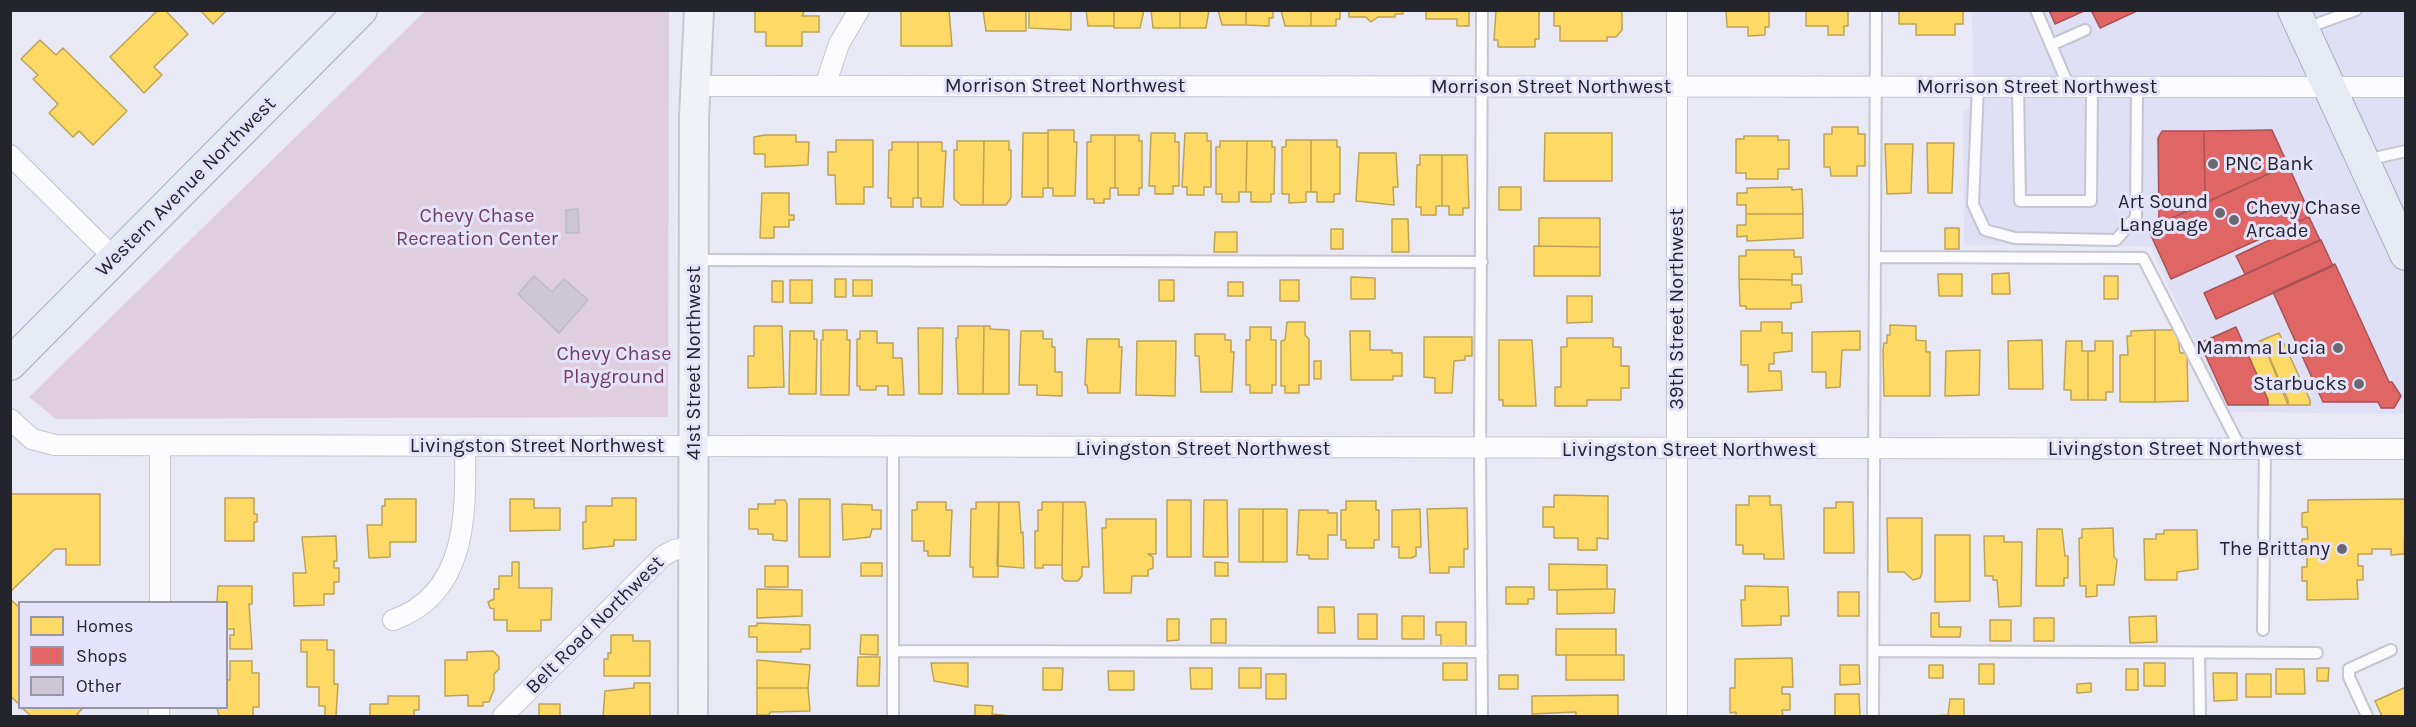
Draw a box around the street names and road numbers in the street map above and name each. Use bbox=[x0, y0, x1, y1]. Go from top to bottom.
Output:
street label: Morrison Street Northwest bbox=[945, 74, 1185, 98]
street label: Morrison Street Northwest bbox=[1431, 75, 1671, 99]
street label: Morrison Street Northwest bbox=[1917, 75, 2157, 99]
street label: Western Avenue Northwest bbox=[91, 92, 281, 282]
street label: 39th Street Northwest bbox=[1665, 208, 1689, 410]
street label: 41st Street Northwest bbox=[682, 266, 706, 460]
street label: Livingston Street Northwest bbox=[410, 434, 664, 458]
street label: Livingston Street Northwest bbox=[1076, 437, 1330, 461]
street label: Livingston Street Northwest bbox=[2048, 437, 2302, 461]
street label: Livingston Street Northwest bbox=[1562, 438, 1816, 462]
street label: Belt Road Northwest bbox=[521, 551, 669, 699]

